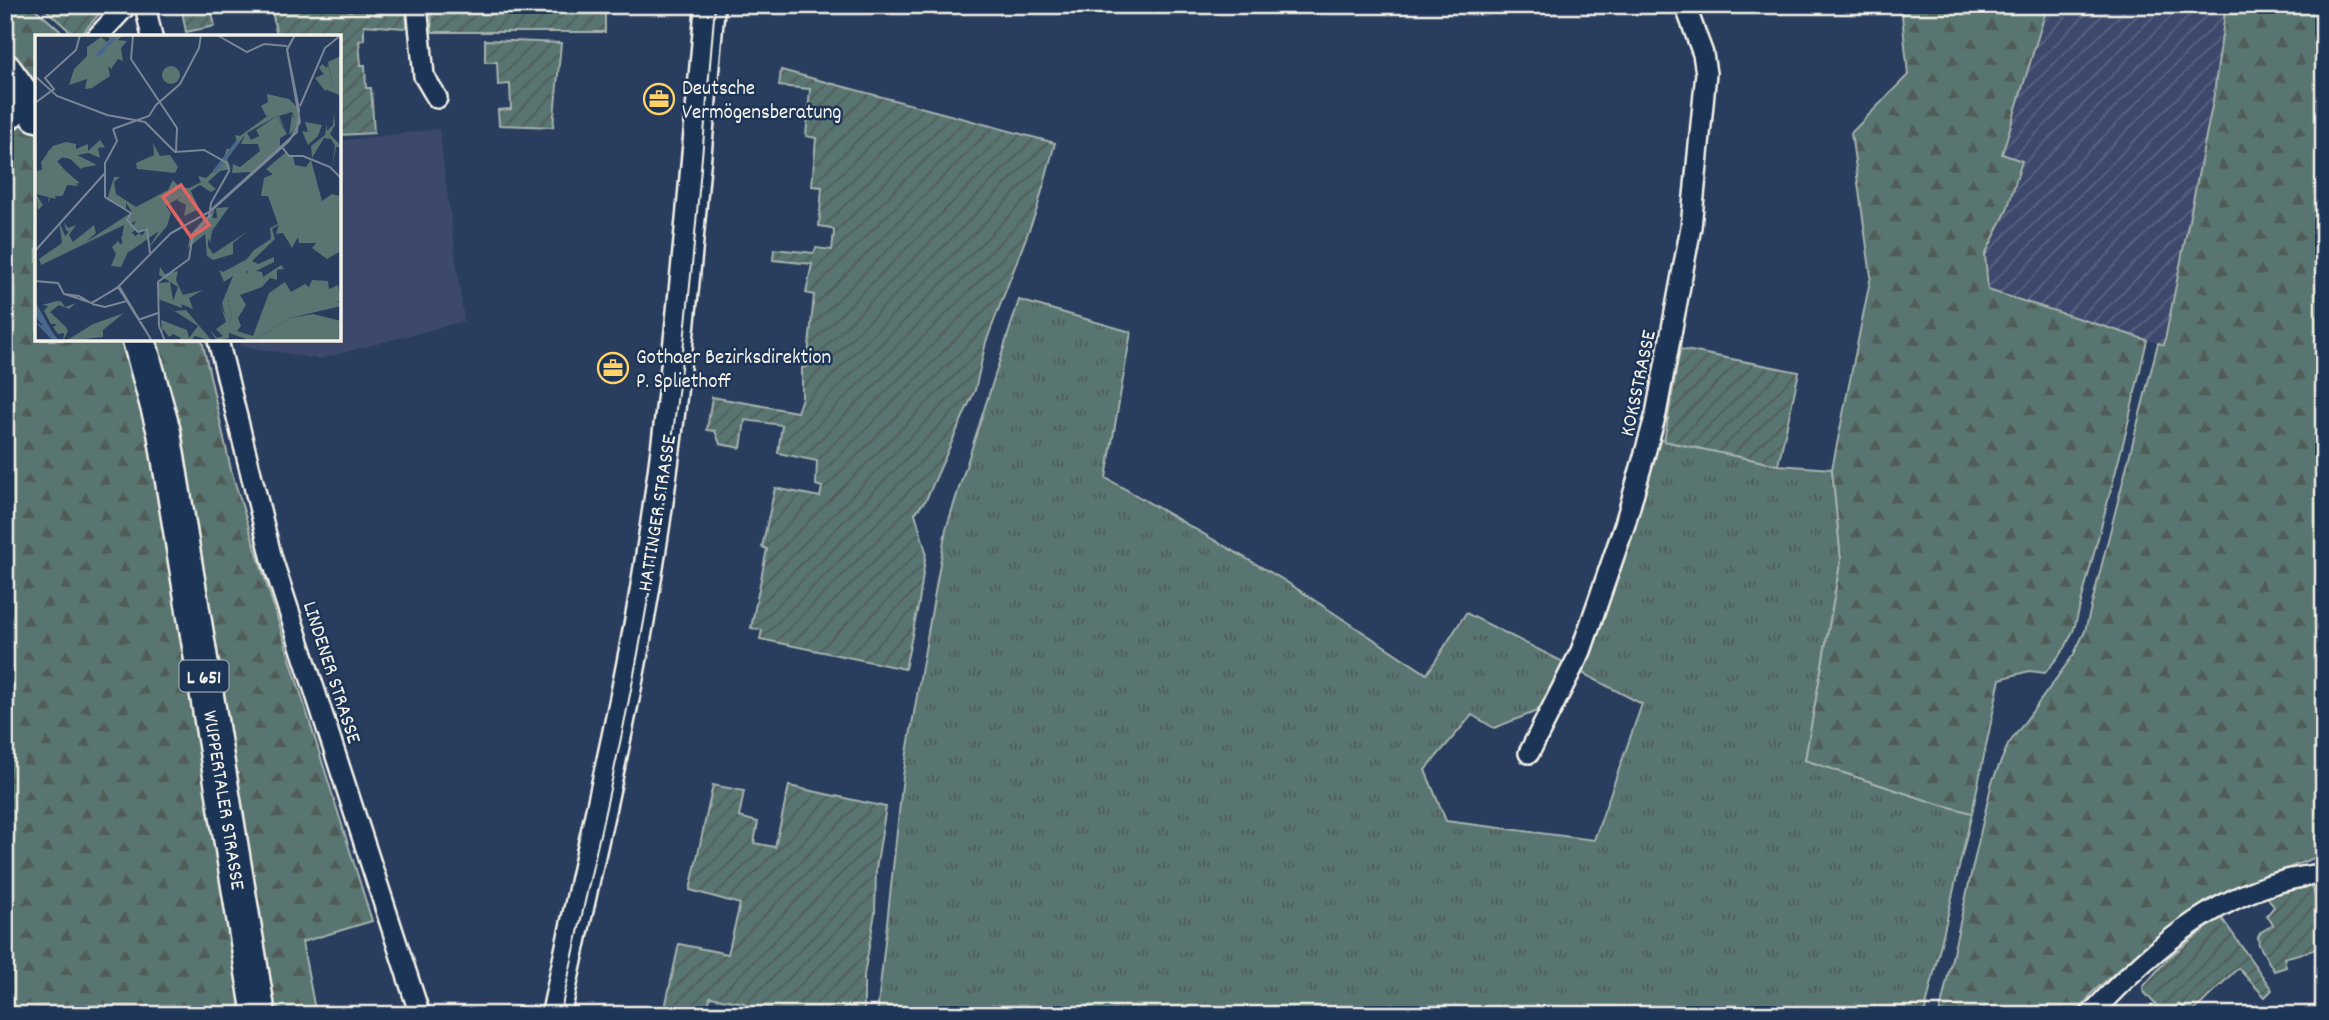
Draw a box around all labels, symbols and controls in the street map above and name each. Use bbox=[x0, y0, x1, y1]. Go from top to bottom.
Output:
inset map bbox=[35, 35, 341, 341]
place label: Deutsche Vermögensberatung bbox=[682, 75, 842, 129]
office icon: Deutsche Vermögensberatung bbox=[642, 82, 676, 116]
street label: KOKSSTRASSE bbox=[1614, 327, 1666, 440]
place label: Gothaer Bezirksdirektion P. Spliethoff bbox=[636, 344, 831, 398]
office icon: Gothaer Bezirksdirektion P. Spliethoff bbox=[596, 351, 630, 385]
street label: HATTINGER STRASSE bbox=[632, 432, 686, 594]
street label: LINDENER STRASSE bbox=[293, 598, 367, 748]
road number: L 651 bbox=[180, 660, 228, 692]
street label: WUPPERTALER STRASSE bbox=[193, 709, 251, 893]

